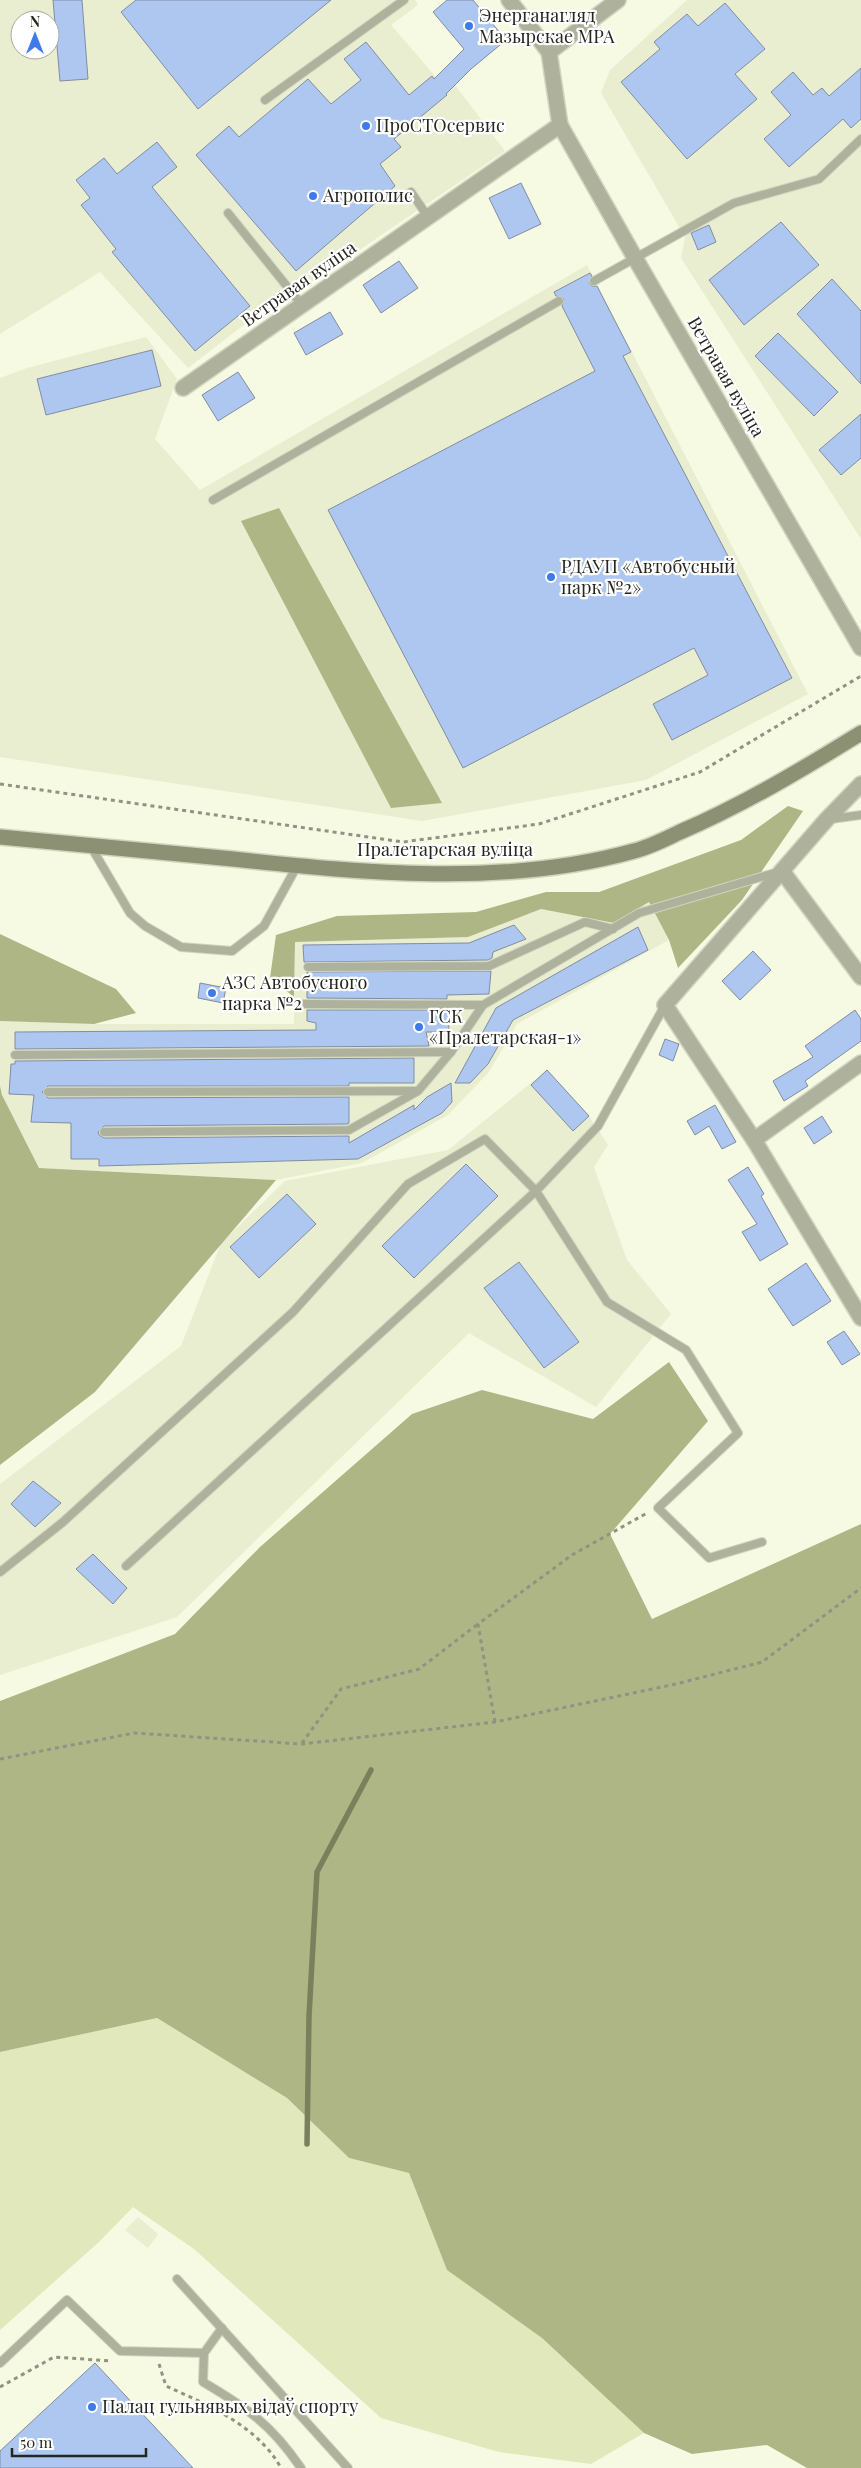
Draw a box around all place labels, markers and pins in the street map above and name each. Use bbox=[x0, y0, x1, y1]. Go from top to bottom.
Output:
place label: Энерганагляд Мазырскае МРА bbox=[479, 3, 615, 48]
marker: Энерганагляд Мазырскае МРА bbox=[463, 20, 475, 32]
place label: ПроСТОсервис bbox=[376, 113, 505, 137]
marker: ПроСТОсервис bbox=[360, 120, 372, 132]
place label: Агрополис bbox=[322, 183, 413, 207]
marker: Агрополис bbox=[307, 190, 319, 202]
place label: РДАУП «Автобусный парк №2» bbox=[561, 554, 735, 599]
marker: РДАУП «Автобусный парк №2» bbox=[545, 571, 557, 583]
place label: АЗС Автобусного парка №2 bbox=[221, 970, 367, 1015]
marker: АЗС Автобусного парка №2 bbox=[206, 987, 218, 999]
place label: ГСК «Пралетарская-1» bbox=[429, 1004, 582, 1049]
marker: ГСК «Пралетарская-1» bbox=[413, 1021, 425, 1033]
place label: Палац гульнявых відаў спорту bbox=[102, 2394, 358, 2418]
marker: Палац гульнявых відаў спорту bbox=[86, 2401, 98, 2413]

